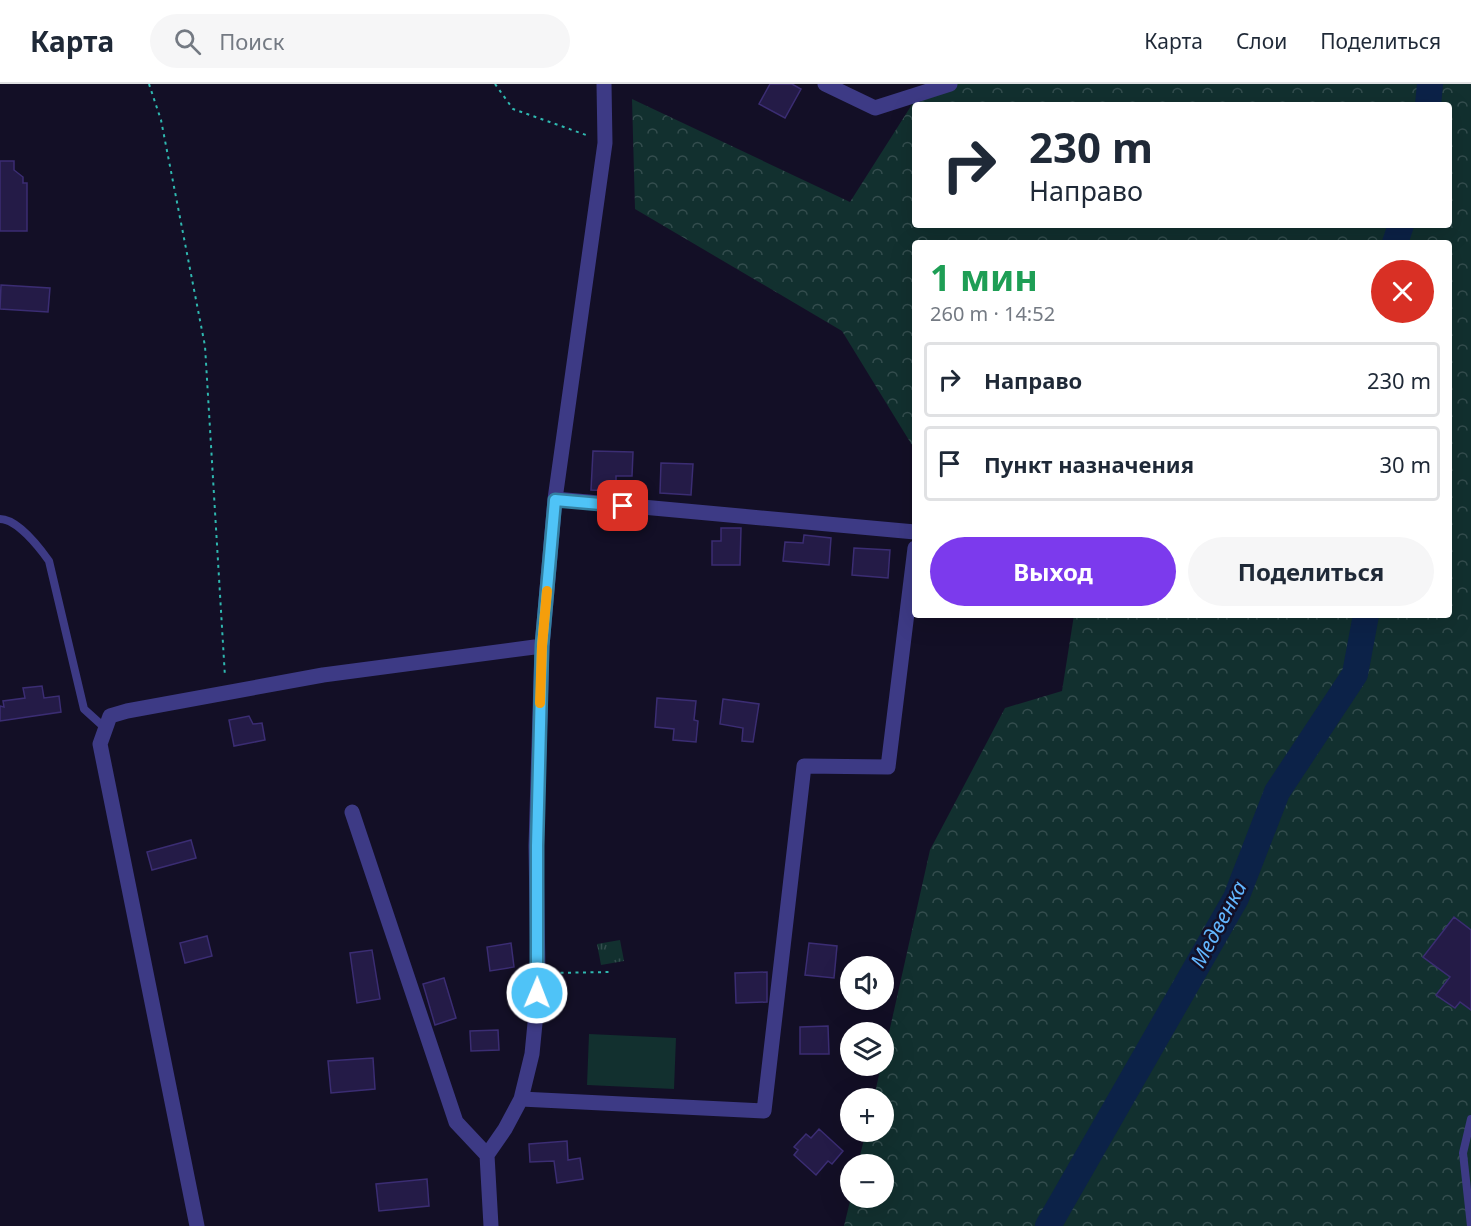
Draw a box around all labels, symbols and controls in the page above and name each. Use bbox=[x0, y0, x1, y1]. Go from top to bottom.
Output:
search box bbox=[150, 14, 570, 68]
text: Карта bbox=[30, 22, 114, 60]
icon: search bbox=[171, 25, 204, 58]
text: Поиск bbox=[219, 26, 285, 56]
text: Карта bbox=[1144, 27, 1203, 55]
text: Слои bbox=[1236, 27, 1287, 55]
text: Поделиться bbox=[1320, 27, 1441, 55]
text: 230 m bbox=[1029, 118, 1153, 175]
icon: right bbox=[930, 126, 1008, 204]
text: Направо bbox=[1029, 172, 1143, 209]
text: 1 мин bbox=[930, 253, 1038, 302]
button: close bbox=[1371, 260, 1434, 323]
text: 260 m · 14:52 bbox=[930, 300, 1055, 327]
icon: right bbox=[933, 363, 966, 396]
text: Направо bbox=[984, 365, 1082, 395]
text: 230 m bbox=[1367, 365, 1431, 395]
icon: arrive bbox=[933, 447, 966, 480]
text: Пункт назначения bbox=[984, 449, 1194, 479]
text: 30 m bbox=[1380, 449, 1431, 479]
pin bbox=[597, 480, 648, 531]
icon: arrive bbox=[606, 489, 639, 522]
button: Выход bbox=[930, 537, 1176, 606]
button: Поделиться bbox=[1188, 537, 1434, 606]
water label: Медвенка bbox=[1183, 876, 1253, 972]
map controls bbox=[840, 956, 894, 1208]
button: sound bbox=[840, 956, 894, 1010]
position arrow bbox=[505, 961, 569, 1025]
button: layers bbox=[840, 1022, 894, 1076]
button: + bbox=[840, 1088, 894, 1142]
button: − bbox=[840, 1154, 894, 1208]

